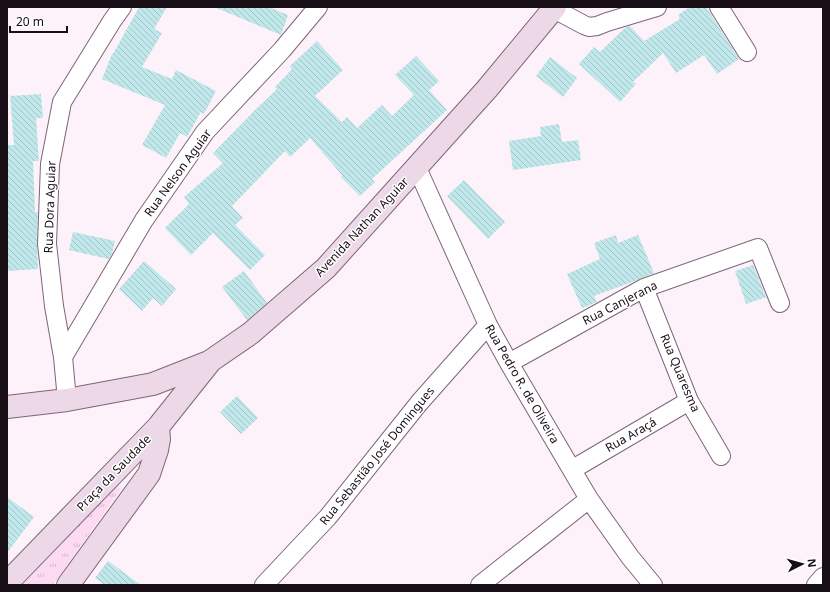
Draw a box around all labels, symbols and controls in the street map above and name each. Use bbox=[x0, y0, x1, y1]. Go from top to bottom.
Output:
scale bar bbox=[10, 8, 67, 34]
text: 20 m bbox=[16, 13, 44, 30]
street label: Rua Nelson Aguiar bbox=[140, 125, 215, 220]
street label: Rua Dora Aguiar bbox=[39, 160, 60, 254]
street label: Avenida Nathan Aguiar bbox=[311, 173, 412, 280]
street label: Rua Canjerana bbox=[579, 276, 660, 329]
street label: Rua Pedro R. de Oliveira bbox=[481, 321, 564, 447]
street label: Rua Quaresma bbox=[656, 331, 705, 415]
street label: Rua Sebastião José Domingues bbox=[315, 383, 438, 529]
street label: Rua Araçá bbox=[602, 413, 659, 456]
street label: Praça da Saudade bbox=[73, 430, 155, 515]
north arrow bbox=[782, 544, 822, 584]
text: N bbox=[805, 558, 820, 568]

